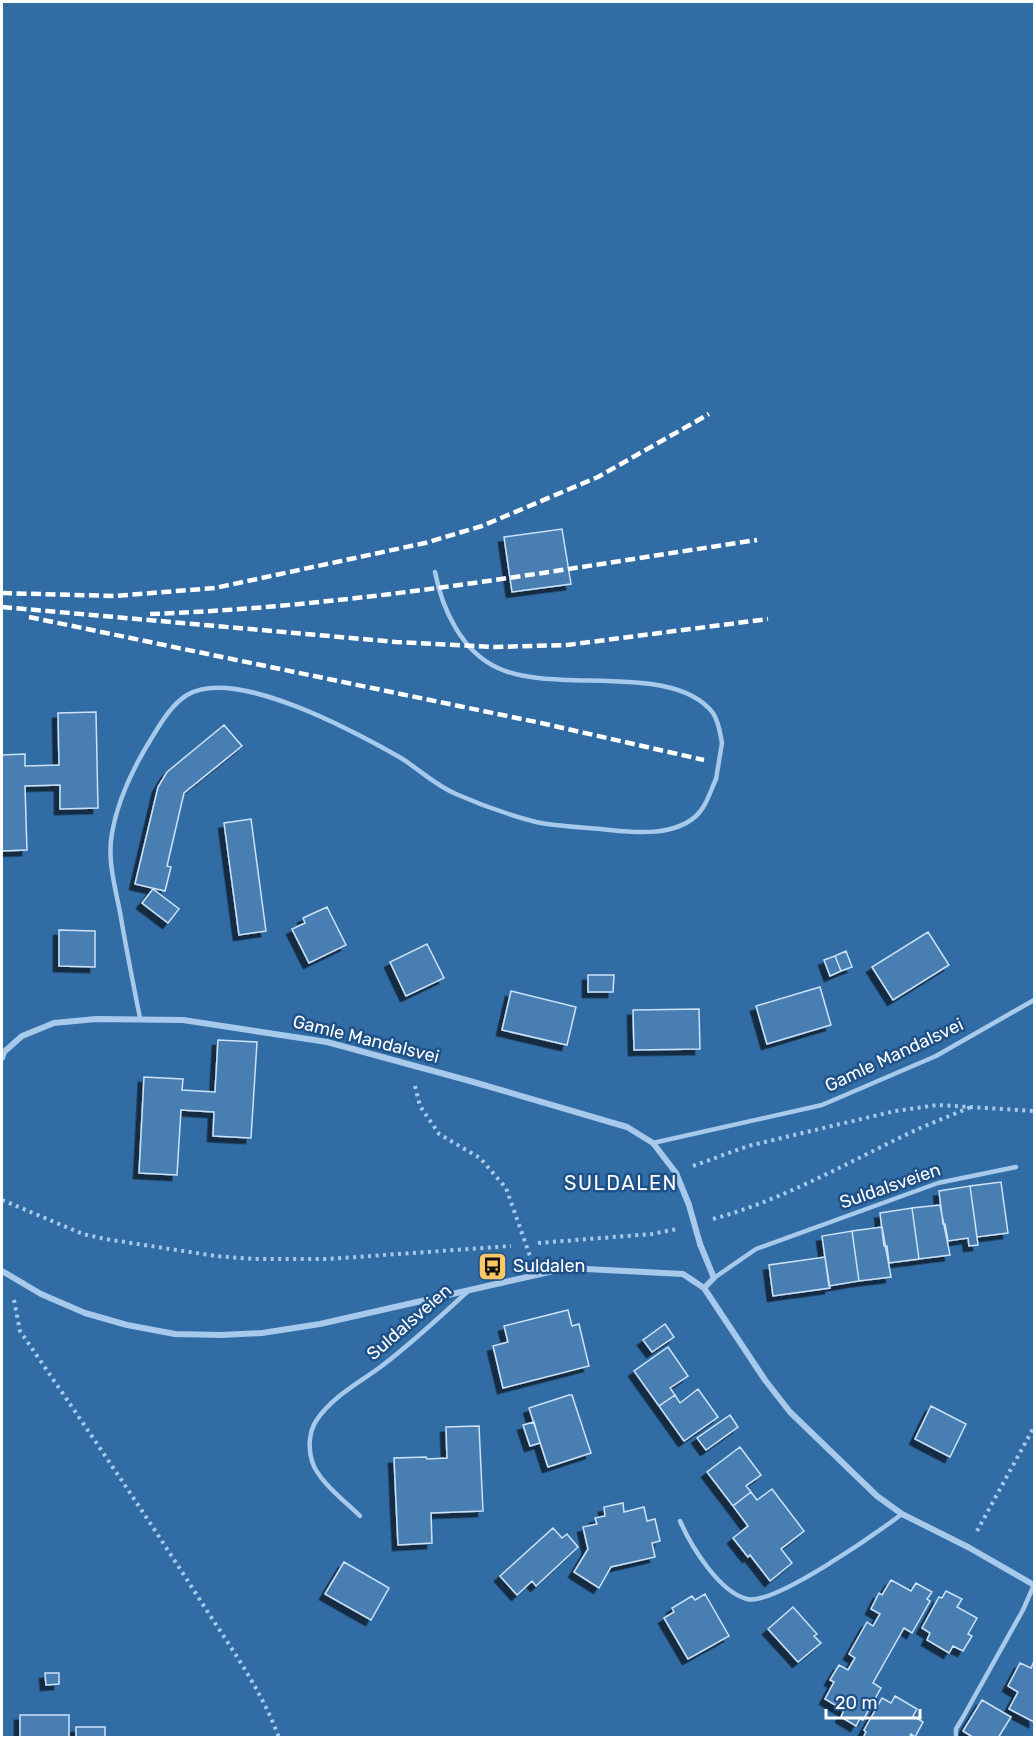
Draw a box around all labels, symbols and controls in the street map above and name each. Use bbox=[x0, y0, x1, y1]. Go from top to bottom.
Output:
street label: Gamle Mandalsvei bbox=[290, 1010, 442, 1068]
street label: Gamle Mandalsvei bbox=[821, 1013, 967, 1097]
street label: Suldalsveien bbox=[837, 1158, 943, 1214]
district label: SULDALEN bbox=[564, 1171, 678, 1195]
bus stop icon: Suldalen bbox=[476, 1250, 508, 1282]
place label: Suldalen bbox=[513, 1255, 585, 1277]
street label: Suldalsveien bbox=[362, 1279, 456, 1365]
scale bar bbox=[826, 1682, 920, 1720]
text: 20 m bbox=[835, 1692, 877, 1714]

